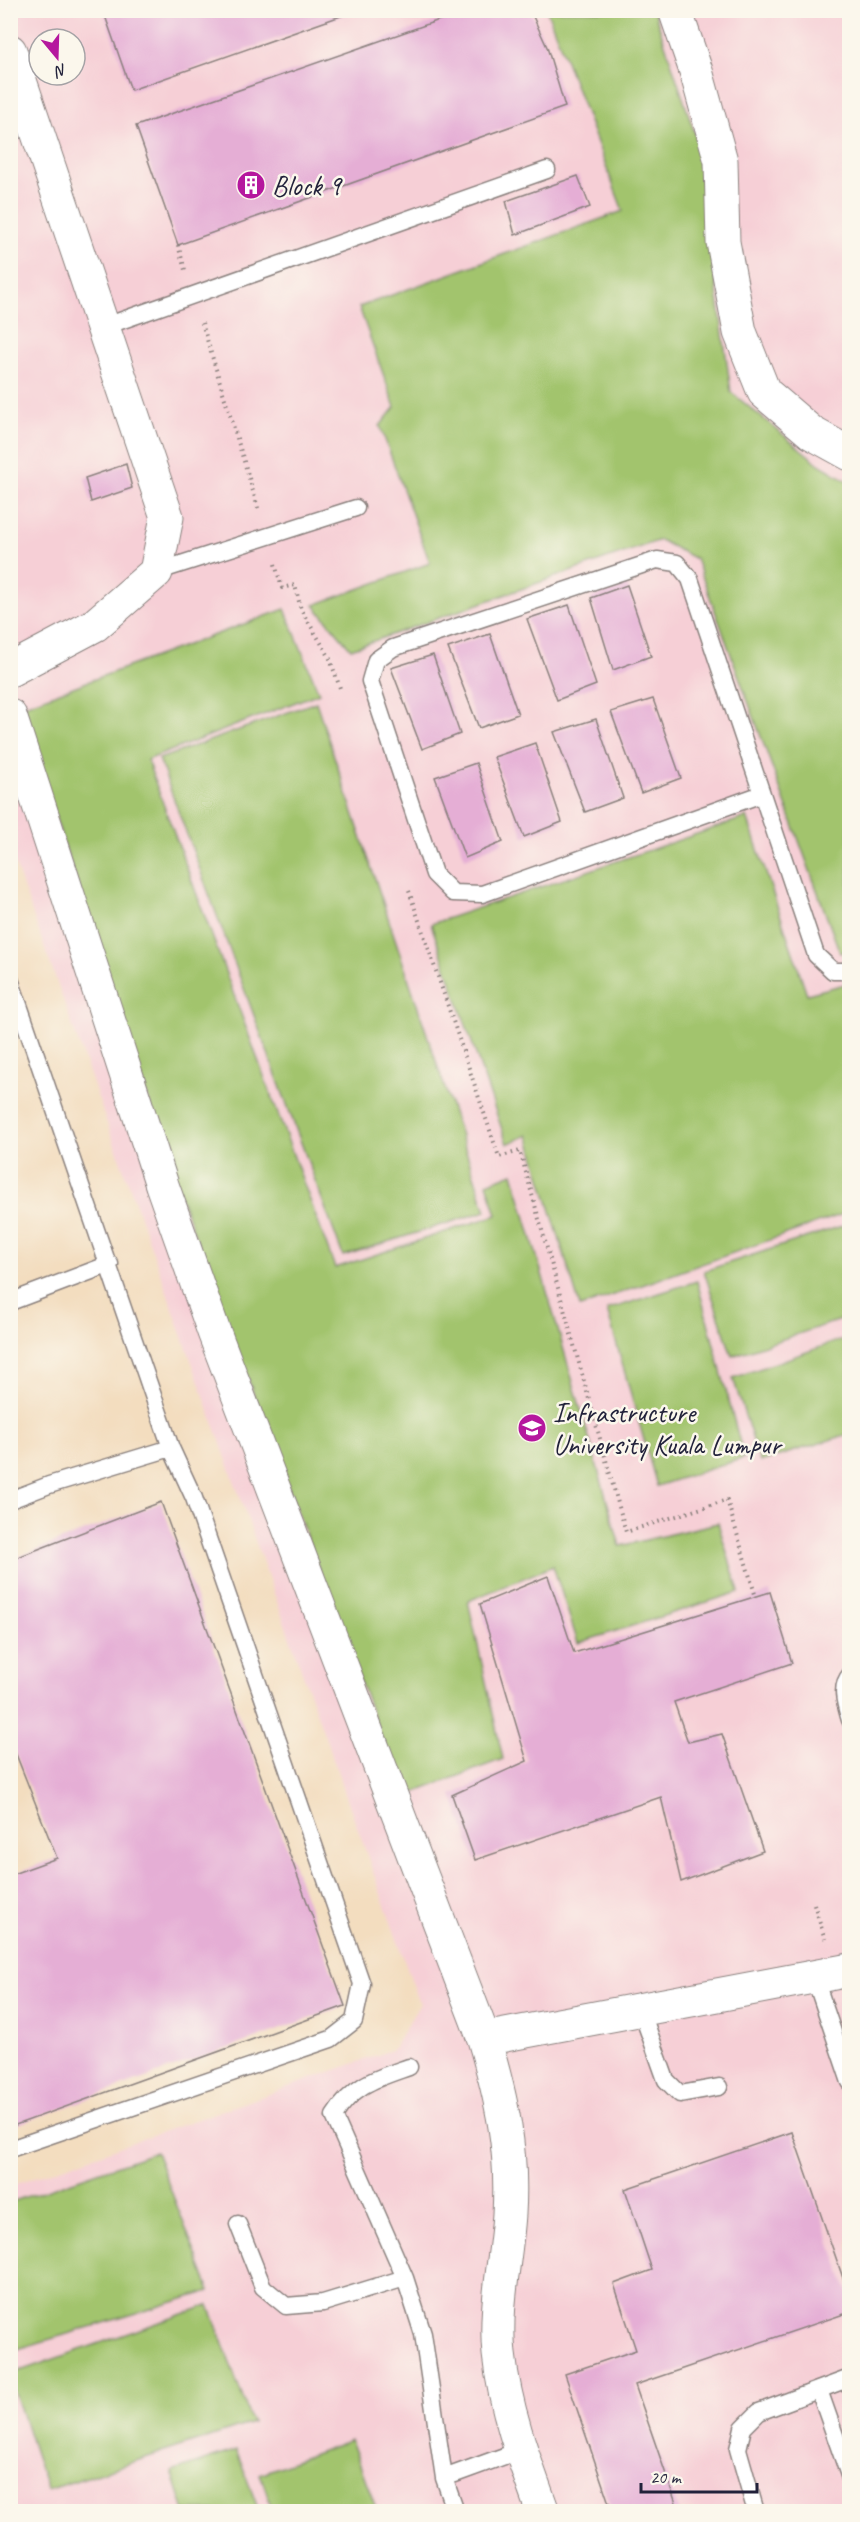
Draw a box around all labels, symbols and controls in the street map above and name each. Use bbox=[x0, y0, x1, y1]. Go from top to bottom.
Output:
north arrow bbox=[27, 27, 87, 87]
text: N bbox=[51, 59, 69, 82]
place label: Block 9 bbox=[272, 168, 343, 203]
building icon: Block 9 bbox=[235, 169, 267, 201]
place label: Infrastructure University Kuala Lumpur bbox=[553, 1395, 783, 1462]
school or university icon: Infrastructure University Kuala Lumpur bbox=[516, 1412, 548, 1444]
scale bar bbox=[641, 2456, 756, 2494]
text: 20 m bbox=[650, 2466, 683, 2488]

